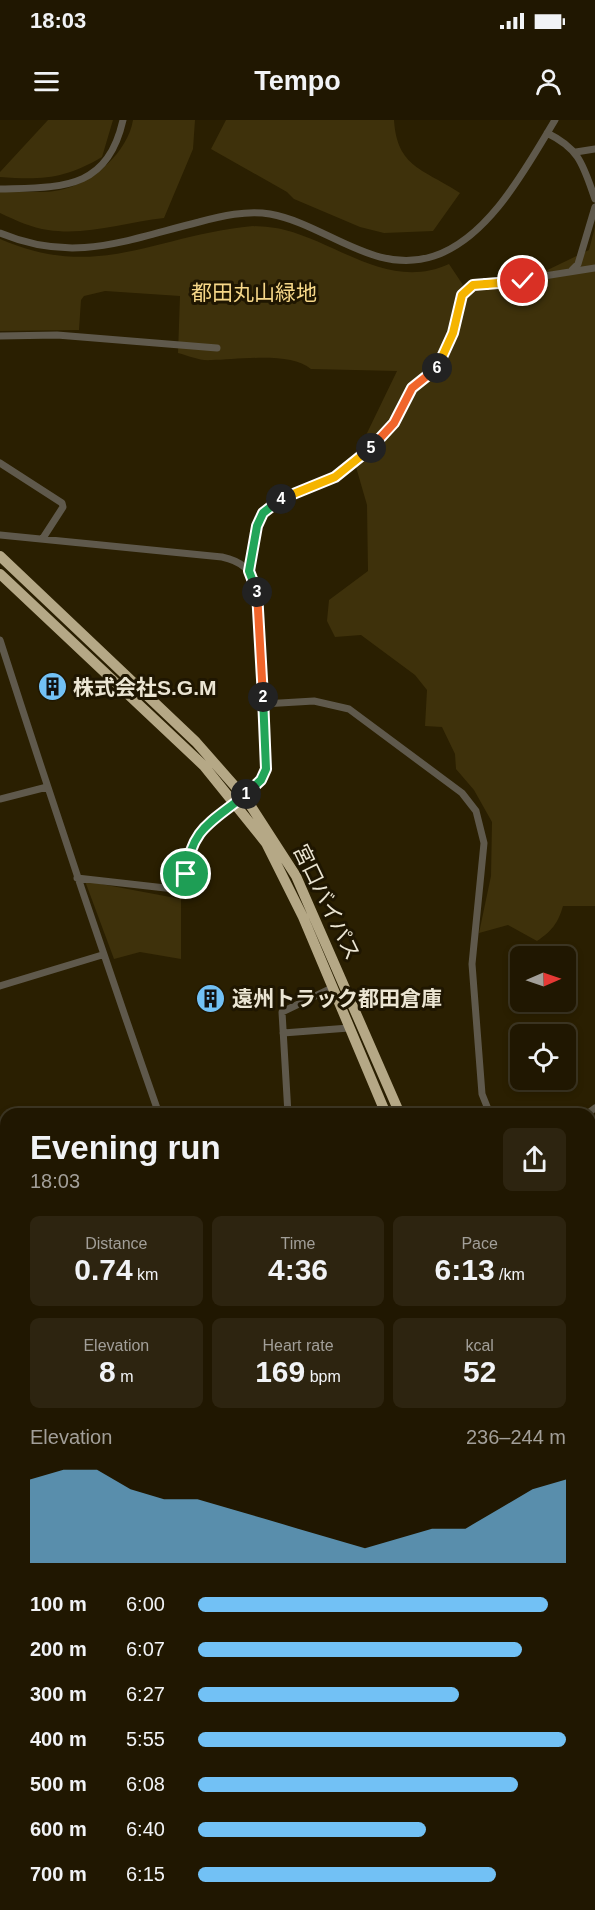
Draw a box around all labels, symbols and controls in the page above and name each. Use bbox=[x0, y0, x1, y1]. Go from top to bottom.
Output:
text: 18:03 bbox=[30, 8, 86, 33]
icon: menu bbox=[30, 65, 63, 98]
icon: person bbox=[532, 65, 565, 98]
text: Tempo bbox=[254, 66, 341, 96]
pin bbox=[497, 255, 548, 306]
icon: check bbox=[506, 264, 539, 297]
park label: 都田丸山緑地 bbox=[191, 281, 317, 304]
pin: 6 bbox=[422, 353, 452, 383]
text: 6 bbox=[433, 359, 441, 376]
pin: 5 bbox=[356, 433, 386, 463]
text: 5 bbox=[367, 439, 375, 456]
pin: 4 bbox=[266, 484, 296, 514]
text: 4 bbox=[277, 490, 285, 507]
pin: 3 bbox=[242, 577, 272, 607]
text: 3 bbox=[253, 583, 261, 600]
building icon: 株式会社S.G.M bbox=[36, 671, 68, 703]
place label: 株式会社S.G.M bbox=[73, 676, 217, 699]
pin: 2 bbox=[248, 682, 278, 712]
text: 2 bbox=[259, 688, 267, 705]
pin: 1 bbox=[231, 779, 261, 809]
text: 1 bbox=[242, 785, 250, 802]
street label: 宮口バイパス bbox=[289, 841, 365, 963]
pin bbox=[160, 848, 211, 899]
icon: arrive bbox=[169, 857, 202, 890]
north arrow bbox=[510, 946, 576, 1012]
map controls bbox=[510, 946, 576, 1090]
building icon: 遠州トラック都田倉庫 bbox=[195, 982, 227, 1014]
place label: 遠州トラック都田倉庫 bbox=[232, 987, 442, 1010]
button: locate bbox=[510, 1024, 576, 1090]
button: share bbox=[503, 1128, 566, 1191]
text: Evening run bbox=[30, 1129, 221, 1166]
text: 18:03 bbox=[30, 1170, 80, 1192]
text: Distance bbox=[85, 1235, 147, 1252]
text: Time bbox=[281, 1235, 315, 1252]
text: Pace bbox=[461, 1235, 498, 1252]
text: 0.74 bbox=[74, 1253, 133, 1286]
text: 4:36 bbox=[268, 1253, 328, 1286]
text: 6:13 bbox=[435, 1253, 495, 1286]
text: km bbox=[133, 1266, 158, 1283]
text: /km bbox=[495, 1266, 525, 1283]
text: Elevation bbox=[83, 1337, 149, 1354]
text: Heart rate bbox=[262, 1337, 334, 1354]
text: kcal bbox=[465, 1337, 494, 1354]
text: 8 bbox=[99, 1355, 116, 1388]
text: 169 bbox=[255, 1355, 305, 1388]
text: 52 bbox=[463, 1355, 496, 1388]
text: m bbox=[116, 1368, 134, 1385]
text: bpm bbox=[305, 1368, 341, 1385]
text: Elevation bbox=[30, 1426, 112, 1448]
text: 236–244 m bbox=[466, 1426, 566, 1448]
text: 100 m bbox=[30, 1593, 87, 1615]
text: 6:00 bbox=[126, 1593, 165, 1615]
text: 200 m bbox=[30, 1638, 87, 1660]
text: 6:07 bbox=[126, 1638, 165, 1660]
text: 300 m bbox=[30, 1683, 87, 1705]
text: 6:27 bbox=[126, 1683, 165, 1705]
text: 400 m bbox=[30, 1728, 87, 1750]
text: 5:55 bbox=[126, 1728, 165, 1750]
text: 500 m bbox=[30, 1773, 87, 1795]
text: 6:08 bbox=[126, 1773, 165, 1795]
text: 600 m bbox=[30, 1818, 87, 1840]
text: 6:40 bbox=[126, 1818, 165, 1840]
text: 700 m bbox=[30, 1863, 87, 1885]
text: 6:15 bbox=[126, 1863, 165, 1885]

